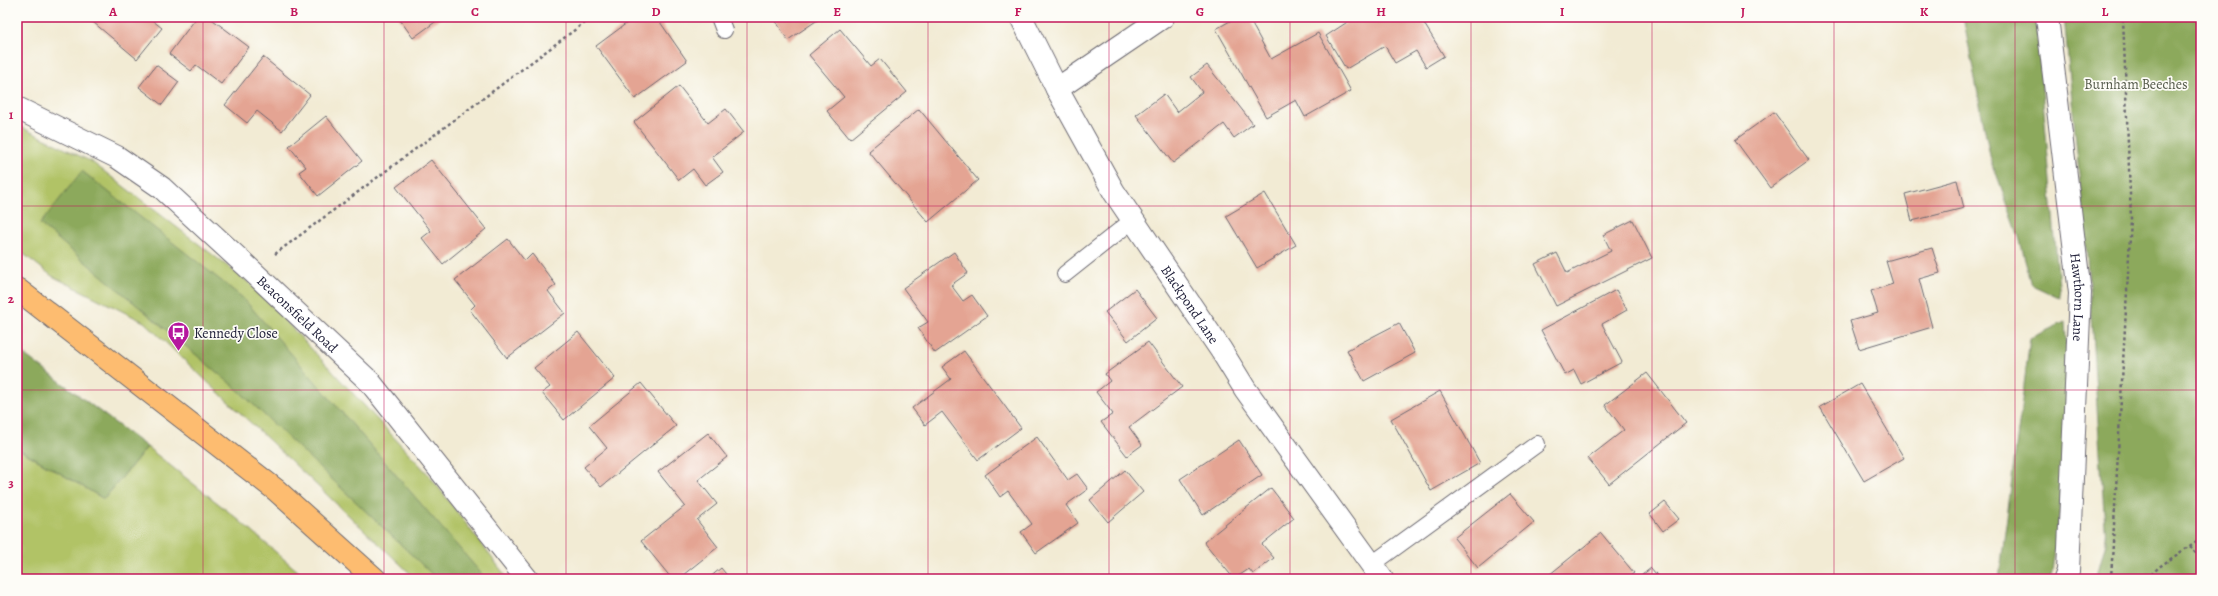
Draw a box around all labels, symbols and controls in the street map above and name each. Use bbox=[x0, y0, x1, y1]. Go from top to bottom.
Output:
text: A bbox=[108, 3, 118, 20]
text: B bbox=[290, 3, 298, 20]
text: C bbox=[471, 3, 479, 20]
text: D bbox=[651, 3, 661, 20]
text: E bbox=[833, 3, 841, 20]
text: F bbox=[1015, 3, 1022, 20]
text: G bbox=[1196, 3, 1204, 20]
text: H bbox=[1376, 3, 1386, 20]
text: I bbox=[1560, 3, 1565, 20]
text: J bbox=[1741, 3, 1745, 20]
text: K bbox=[1920, 3, 1929, 20]
text: L bbox=[2102, 3, 2109, 20]
park label: Burnham Beeches bbox=[2084, 75, 2188, 94]
text: 1 bbox=[9, 106, 14, 123]
street label: Hawthorn Lane bbox=[2065, 252, 2089, 342]
street label: Blackpond Lane bbox=[1156, 262, 1223, 348]
street label: Beaconsfield Road bbox=[253, 272, 342, 357]
text: 2 bbox=[8, 290, 15, 307]
bus stop icon: Kennedy Close bbox=[165, 320, 191, 353]
place label: Kennedy Close bbox=[194, 324, 278, 343]
text: 3 bbox=[8, 474, 14, 491]

